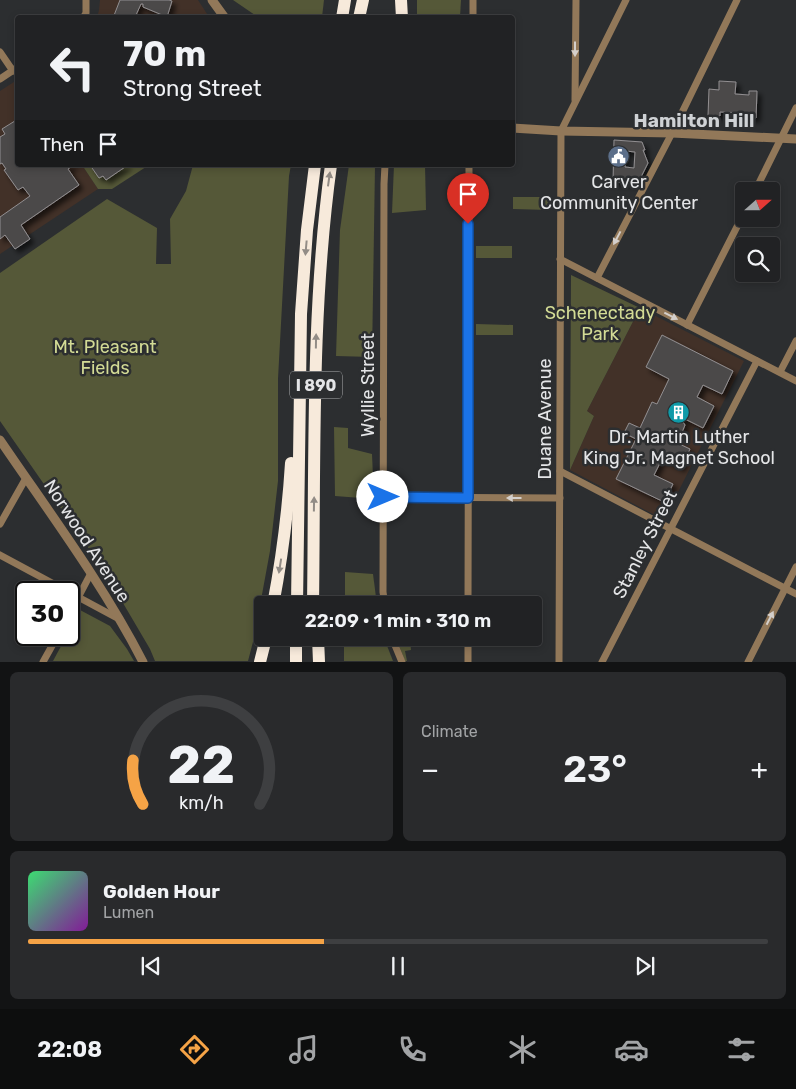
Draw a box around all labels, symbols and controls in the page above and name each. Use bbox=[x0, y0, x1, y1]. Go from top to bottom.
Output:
text: 70 m bbox=[123, 33, 206, 75]
icon: left bbox=[40, 35, 105, 100]
one-way arrow bbox=[571, 41, 579, 57]
text: Strong Street bbox=[123, 75, 262, 102]
district label: Hamilton Hill bbox=[634, 109, 754, 132]
icon: arrive bbox=[94, 130, 122, 158]
text: Then bbox=[40, 133, 84, 156]
public building icon: Carver Community Center bbox=[607, 145, 631, 169]
one-way arrow bbox=[326, 171, 334, 187]
place label: Carver Community Center bbox=[540, 171, 698, 214]
pin bbox=[447, 173, 489, 224]
icon: arrive bbox=[454, 180, 482, 208]
north arrow bbox=[735, 182, 780, 228]
map controls bbox=[735, 182, 780, 282]
one-way arrow bbox=[613, 231, 621, 245]
button: search bbox=[735, 237, 780, 282]
one-way arrow bbox=[302, 240, 310, 256]
park label: Schenectady Park bbox=[545, 302, 655, 345]
one-way arrow bbox=[664, 312, 678, 320]
one-way arrow bbox=[313, 333, 321, 349]
street label: Wyllie Street bbox=[357, 333, 379, 437]
park label: Mt. Pleasant Fields bbox=[53, 336, 157, 379]
street label: Duane Avenue bbox=[534, 358, 556, 480]
road number: I 890 bbox=[290, 372, 342, 398]
building icon: Dr. Martin Luther King Jr. Magnet School bbox=[667, 400, 691, 424]
place label: Dr. Martin Luther King Jr. Magnet School bbox=[583, 426, 775, 469]
position arrow bbox=[356, 470, 408, 522]
street label: Norwood Avenue bbox=[39, 475, 135, 607]
street label: Stanley Street bbox=[608, 486, 682, 602]
one-way arrow bbox=[505, 494, 521, 502]
one-way arrow bbox=[310, 496, 318, 512]
one-way arrow bbox=[276, 559, 284, 575]
speed limit sign: 30 bbox=[15, 581, 80, 646]
text: 22:09 · 1 min · 310 m bbox=[305, 609, 491, 632]
one-way arrow bbox=[766, 611, 774, 625]
text: Climate bbox=[421, 722, 478, 741]
text: 22 bbox=[168, 734, 235, 796]
text: 23° bbox=[563, 746, 627, 792]
text: − bbox=[421, 753, 439, 786]
text: + bbox=[751, 753, 768, 786]
text: km/h bbox=[179, 792, 224, 813]
text: Golden Hour bbox=[103, 880, 220, 903]
text: Lumen bbox=[103, 903, 154, 922]
icon: previous bbox=[137, 952, 165, 980]
icon: pause bbox=[384, 952, 412, 980]
icon: next bbox=[631, 952, 659, 980]
icon: directions bbox=[177, 1032, 212, 1067]
icon: music bbox=[286, 1032, 321, 1067]
icon: phone bbox=[395, 1032, 430, 1067]
icon: climate bbox=[505, 1032, 540, 1067]
icon: car bbox=[614, 1032, 649, 1067]
icon: filters bbox=[724, 1032, 759, 1067]
text: 22:08 bbox=[37, 1036, 102, 1063]

